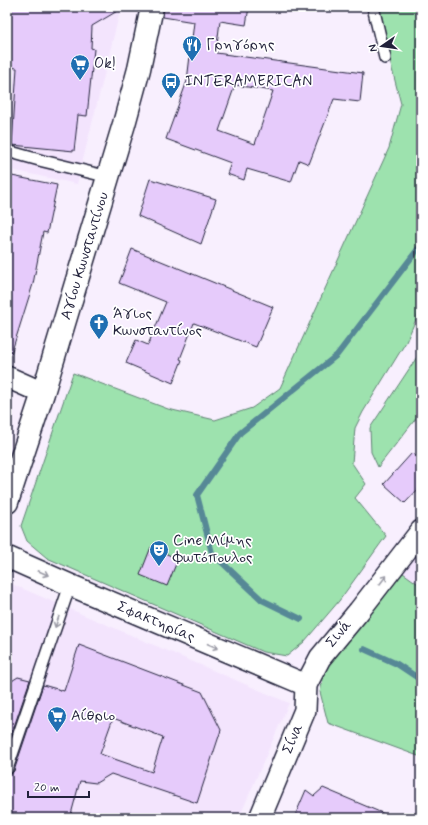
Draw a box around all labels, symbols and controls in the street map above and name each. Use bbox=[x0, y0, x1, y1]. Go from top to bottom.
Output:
north arrow bbox=[362, 26, 402, 66]
restaurant icon: Γρηγόρης bbox=[181, 34, 203, 62]
place label: Γρηγόρης bbox=[206, 35, 275, 55]
text: N bbox=[366, 43, 381, 53]
supermarket icon: Ok! bbox=[69, 53, 91, 81]
place label: Ok! bbox=[94, 54, 116, 74]
bus stop icon: INTERAMERICAN bbox=[160, 71, 182, 99]
place label: INTERAMERICAN bbox=[185, 72, 312, 92]
street label: Αγίου Κωνσταντίνου bbox=[56, 189, 114, 322]
place label: Άγιος Κωνσταντίνος bbox=[113, 304, 202, 341]
church icon: Άγιος Κωνσταντίνος bbox=[88, 312, 110, 340]
place label: Cine Μίμης Φωτόπουλος bbox=[172, 531, 253, 568]
theatre icon: Cine Μίμης Φωτόπουλος bbox=[148, 539, 170, 567]
one-way arrow bbox=[36, 569, 48, 577]
one-way arrow bbox=[379, 574, 388, 585]
street label: Σφακτηρίας bbox=[114, 597, 198, 648]
one-way arrow bbox=[53, 615, 60, 628]
street label: Σινά bbox=[322, 615, 357, 652]
one-way arrow bbox=[207, 643, 219, 650]
supermarket icon: Αίθριο bbox=[46, 705, 68, 733]
place label: Αίθριο bbox=[71, 706, 116, 726]
street label: Σίνα bbox=[278, 721, 308, 757]
scale bar bbox=[28, 773, 89, 799]
text: 20 m bbox=[34, 780, 60, 796]

